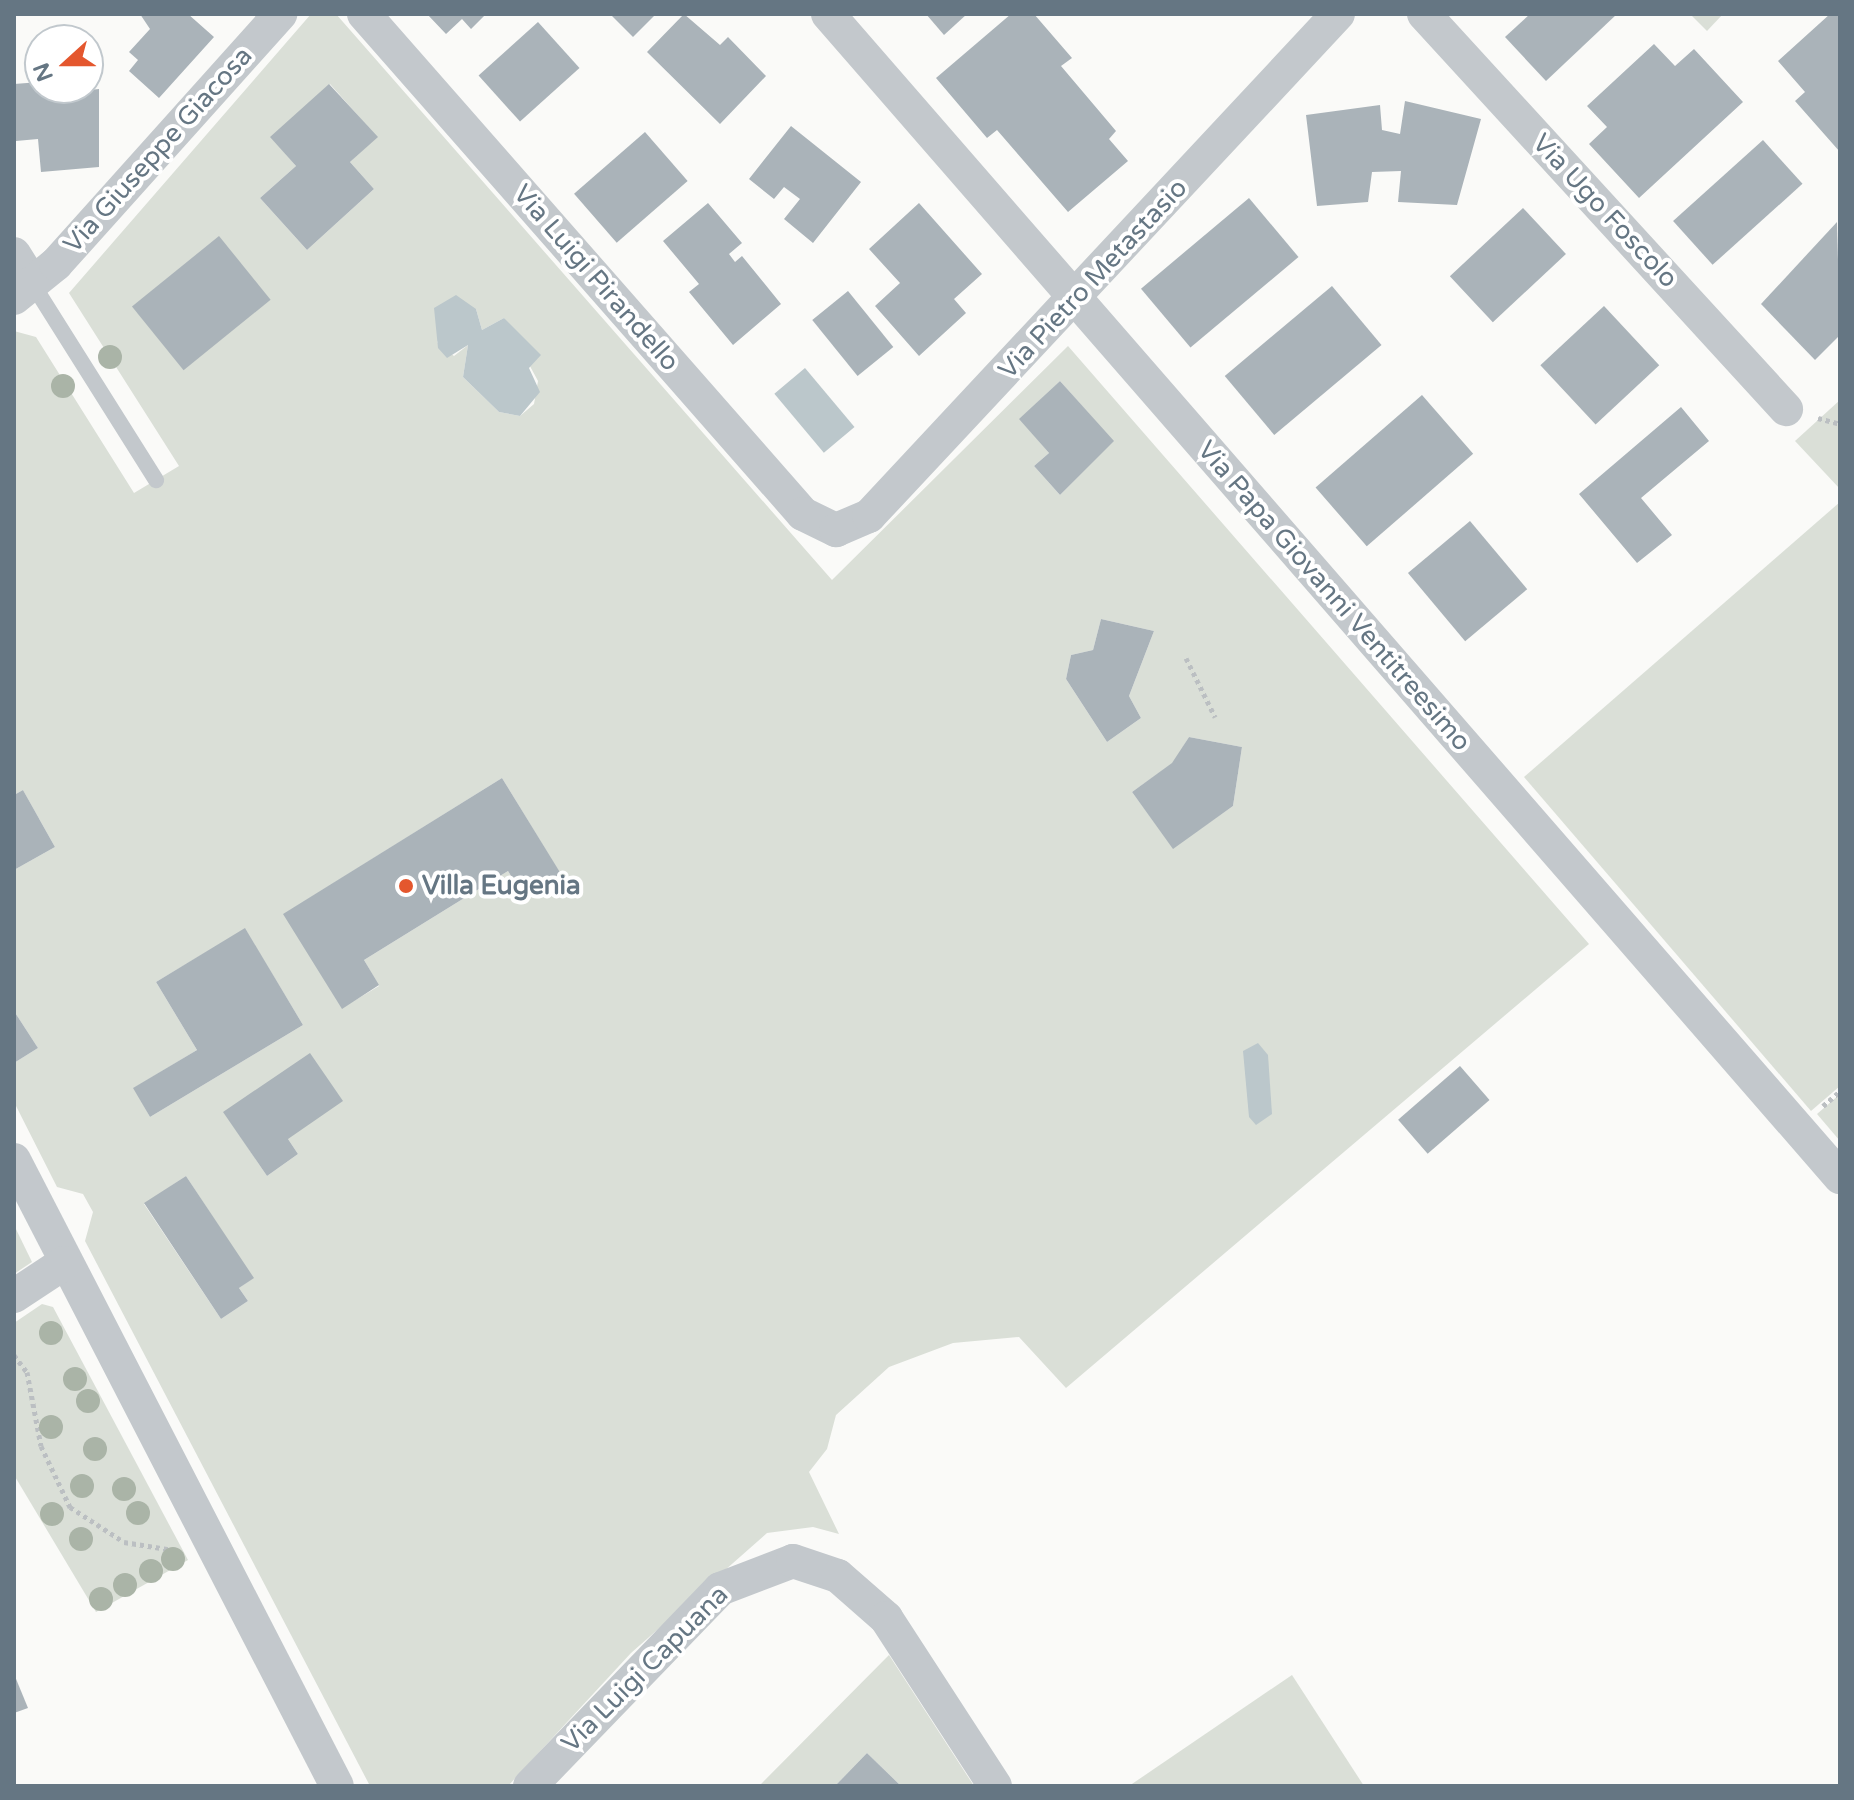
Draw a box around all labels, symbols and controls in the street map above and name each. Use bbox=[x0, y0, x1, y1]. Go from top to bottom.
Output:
north arrow bbox=[24, 24, 104, 104]
street label: Via Giuseppe Giacosa bbox=[57, 41, 259, 259]
text: N bbox=[28, 59, 59, 85]
street label: Via Ugo Foscolo bbox=[1526, 128, 1684, 294]
street label: Via Pietro Metastasio bbox=[992, 173, 1194, 385]
street label: Via Luigi Pirandello bbox=[507, 178, 685, 378]
street label: Via Papa Giovanni Ventitreesimo bbox=[1191, 435, 1477, 757]
place label: Villa Eugenia bbox=[422, 870, 581, 902]
marker: Villa Eugenia bbox=[397, 877, 415, 895]
street label: Via Luigi Capuana bbox=[555, 1579, 735, 1759]

